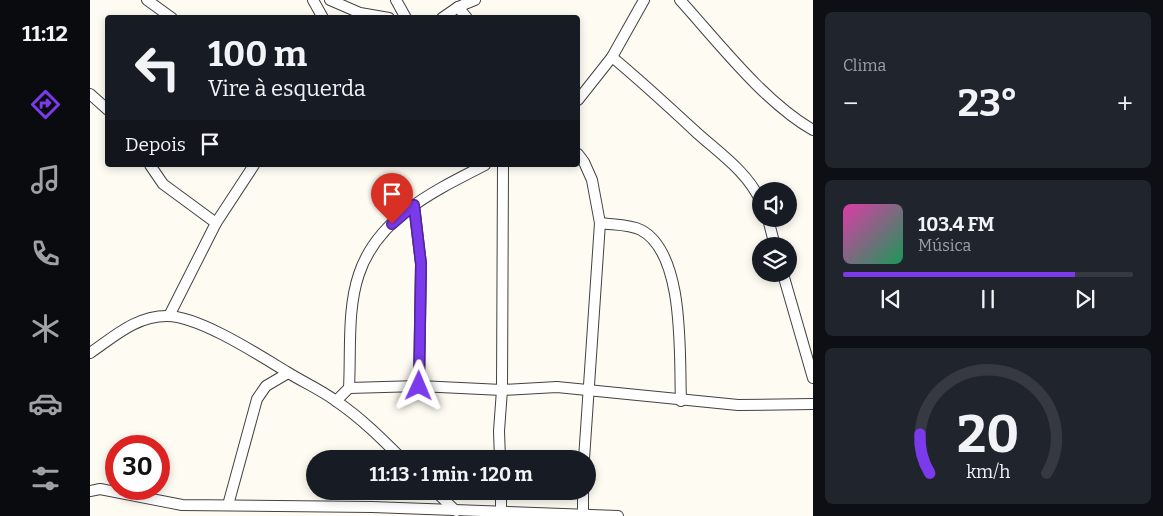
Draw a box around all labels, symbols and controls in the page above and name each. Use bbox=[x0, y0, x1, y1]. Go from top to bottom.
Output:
text: 11:12 bbox=[22, 20, 68, 47]
text: 100 m bbox=[208, 33, 307, 75]
icon: left bbox=[125, 35, 190, 100]
text: Clima bbox=[843, 56, 886, 75]
text: Vire à esquerda bbox=[208, 75, 366, 102]
text: 23° bbox=[958, 80, 1018, 126]
icon: directions bbox=[28, 87, 63, 122]
text: − bbox=[843, 87, 858, 120]
text: + bbox=[1117, 87, 1133, 120]
icon: arrive bbox=[196, 130, 224, 158]
text: Depois bbox=[125, 133, 186, 156]
icon: music bbox=[28, 162, 63, 197]
pin bbox=[371, 173, 413, 224]
icon: arrive bbox=[378, 180, 406, 208]
map controls bbox=[752, 182, 797, 282]
button: sound bbox=[752, 182, 797, 227]
text: 103.4 FM bbox=[918, 213, 994, 236]
icon: phone bbox=[28, 236, 63, 271]
text: Música bbox=[918, 236, 971, 255]
button: layers bbox=[752, 237, 797, 282]
icon: previous bbox=[877, 285, 905, 313]
icon: pause bbox=[974, 285, 1002, 313]
icon: next bbox=[1071, 285, 1099, 313]
icon: climate bbox=[28, 311, 63, 346]
position arrow bbox=[392, 359, 444, 411]
icon: car bbox=[28, 386, 63, 421]
text: 20 bbox=[957, 403, 1019, 466]
speed limit sign: 30 bbox=[105, 435, 170, 500]
icon: filters bbox=[28, 461, 63, 496]
text: km/h bbox=[966, 461, 1010, 483]
text: 11:13 · 1 min · 120 m bbox=[369, 463, 533, 486]

